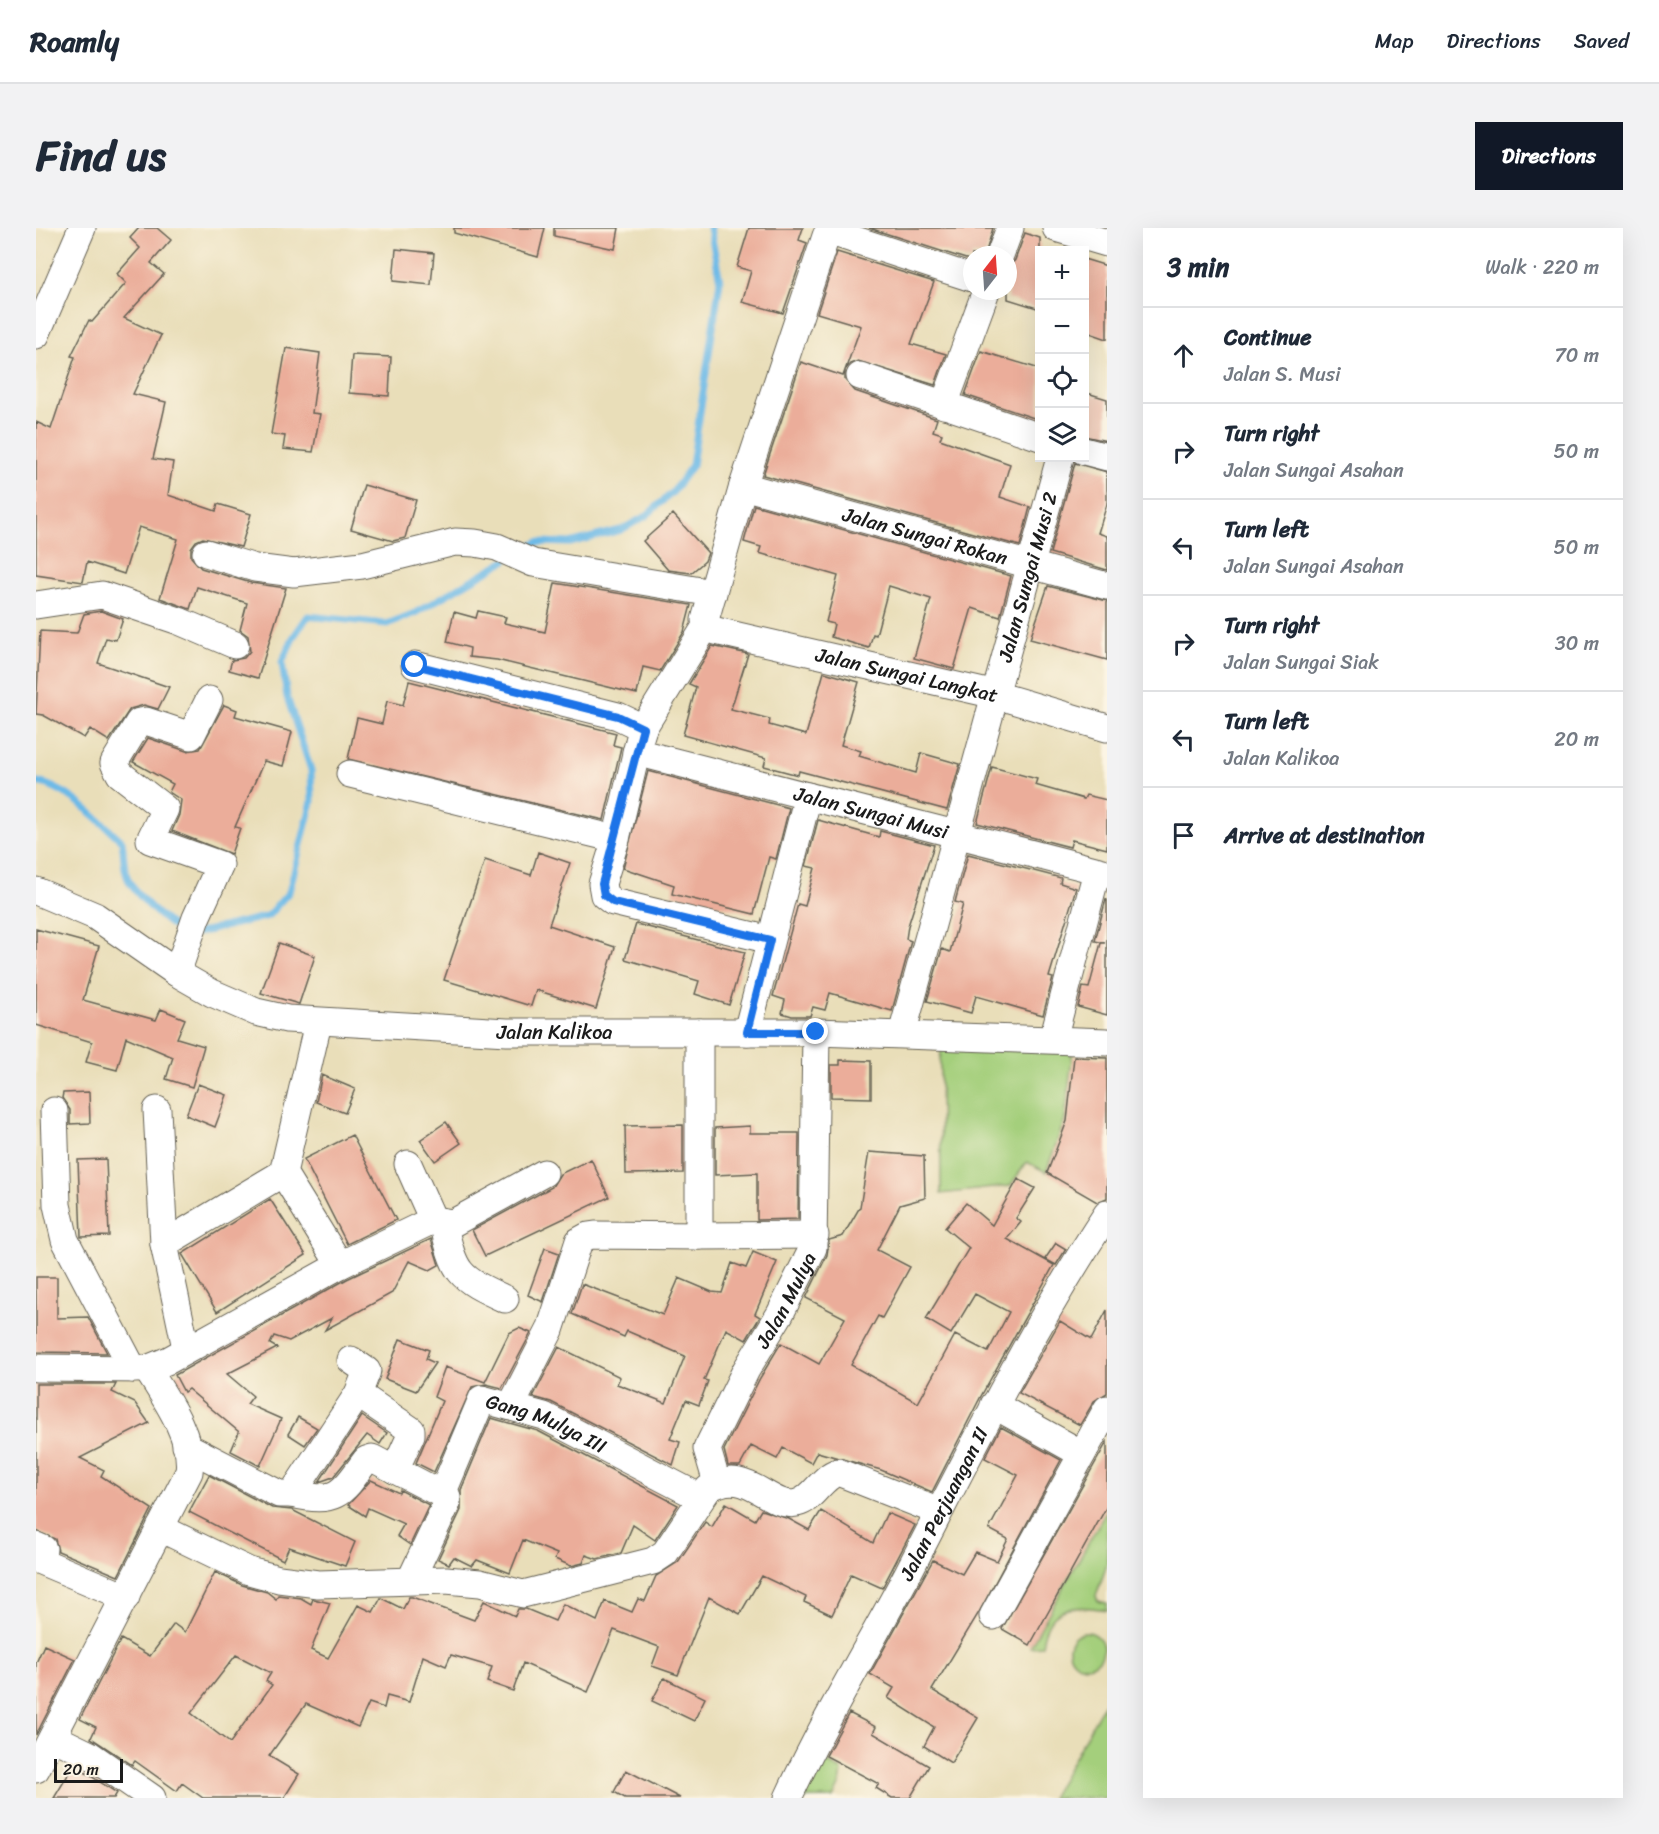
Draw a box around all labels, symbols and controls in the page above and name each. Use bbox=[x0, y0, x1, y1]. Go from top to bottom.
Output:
text: Roamly bbox=[30, 17, 119, 66]
text: Map bbox=[1375, 22, 1413, 60]
text: Directions bbox=[1446, 22, 1541, 60]
text: Saved bbox=[1574, 22, 1629, 60]
text: Find us bbox=[36, 119, 166, 193]
button: Directions bbox=[1475, 122, 1623, 190]
text: 3 min bbox=[1167, 244, 1229, 290]
north arrow bbox=[963, 246, 1017, 300]
map controls bbox=[1035, 246, 1089, 462]
button: + bbox=[1035, 246, 1089, 300]
text: Walk · 220 m bbox=[1485, 250, 1599, 285]
button: − bbox=[1035, 300, 1089, 354]
text: Continue bbox=[1224, 318, 1312, 357]
text: 70 m bbox=[1554, 338, 1599, 373]
icon: ahead bbox=[1167, 339, 1200, 372]
button: locate bbox=[1035, 354, 1089, 408]
text: Jalan S. Musi bbox=[1224, 357, 1341, 392]
button: layers bbox=[1035, 408, 1089, 462]
text: Turn right bbox=[1224, 414, 1319, 453]
text: 50 m bbox=[1554, 434, 1599, 469]
icon: right bbox=[1167, 435, 1200, 468]
text: Jalan Sungai Asahan bbox=[1224, 453, 1404, 488]
street label: Jalan Sungai Musi 2 bbox=[987, 488, 1068, 667]
street label: Jalan Sungai Rokan bbox=[838, 496, 1012, 575]
text: Turn left bbox=[1224, 510, 1309, 549]
text: 50 m bbox=[1554, 530, 1599, 565]
icon: left bbox=[1167, 531, 1200, 564]
text: Jalan Sungai Asahan bbox=[1224, 549, 1404, 584]
text: Turn right bbox=[1224, 606, 1319, 645]
text: 30 m bbox=[1555, 626, 1599, 661]
icon: right bbox=[1167, 627, 1200, 660]
street label: Jalan Sungai Langkat bbox=[811, 637, 1002, 712]
text: Jalan Sungai Siak bbox=[1224, 645, 1379, 680]
route start bbox=[401, 651, 427, 677]
text: Turn left bbox=[1224, 702, 1309, 741]
text: 20 m bbox=[1554, 722, 1599, 757]
icon: left bbox=[1167, 723, 1200, 756]
text: Jalan Kalikoa bbox=[1224, 741, 1339, 776]
street label: Jalan Sungai Musi bbox=[790, 776, 954, 849]
text: Arrive at destination bbox=[1224, 816, 1425, 855]
icon: arrive bbox=[1167, 819, 1200, 852]
street label: Jalan Kalikoa bbox=[495, 1014, 612, 1050]
route end bbox=[802, 1018, 828, 1044]
street label: Jalan Mulya bbox=[745, 1246, 826, 1356]
street label: Gang Mulya III bbox=[482, 1383, 613, 1463]
street label: Jalan Perjuangan II bbox=[889, 1420, 998, 1588]
text: 20 m bbox=[63, 1755, 99, 1784]
scale bar bbox=[54, 1756, 123, 1784]

